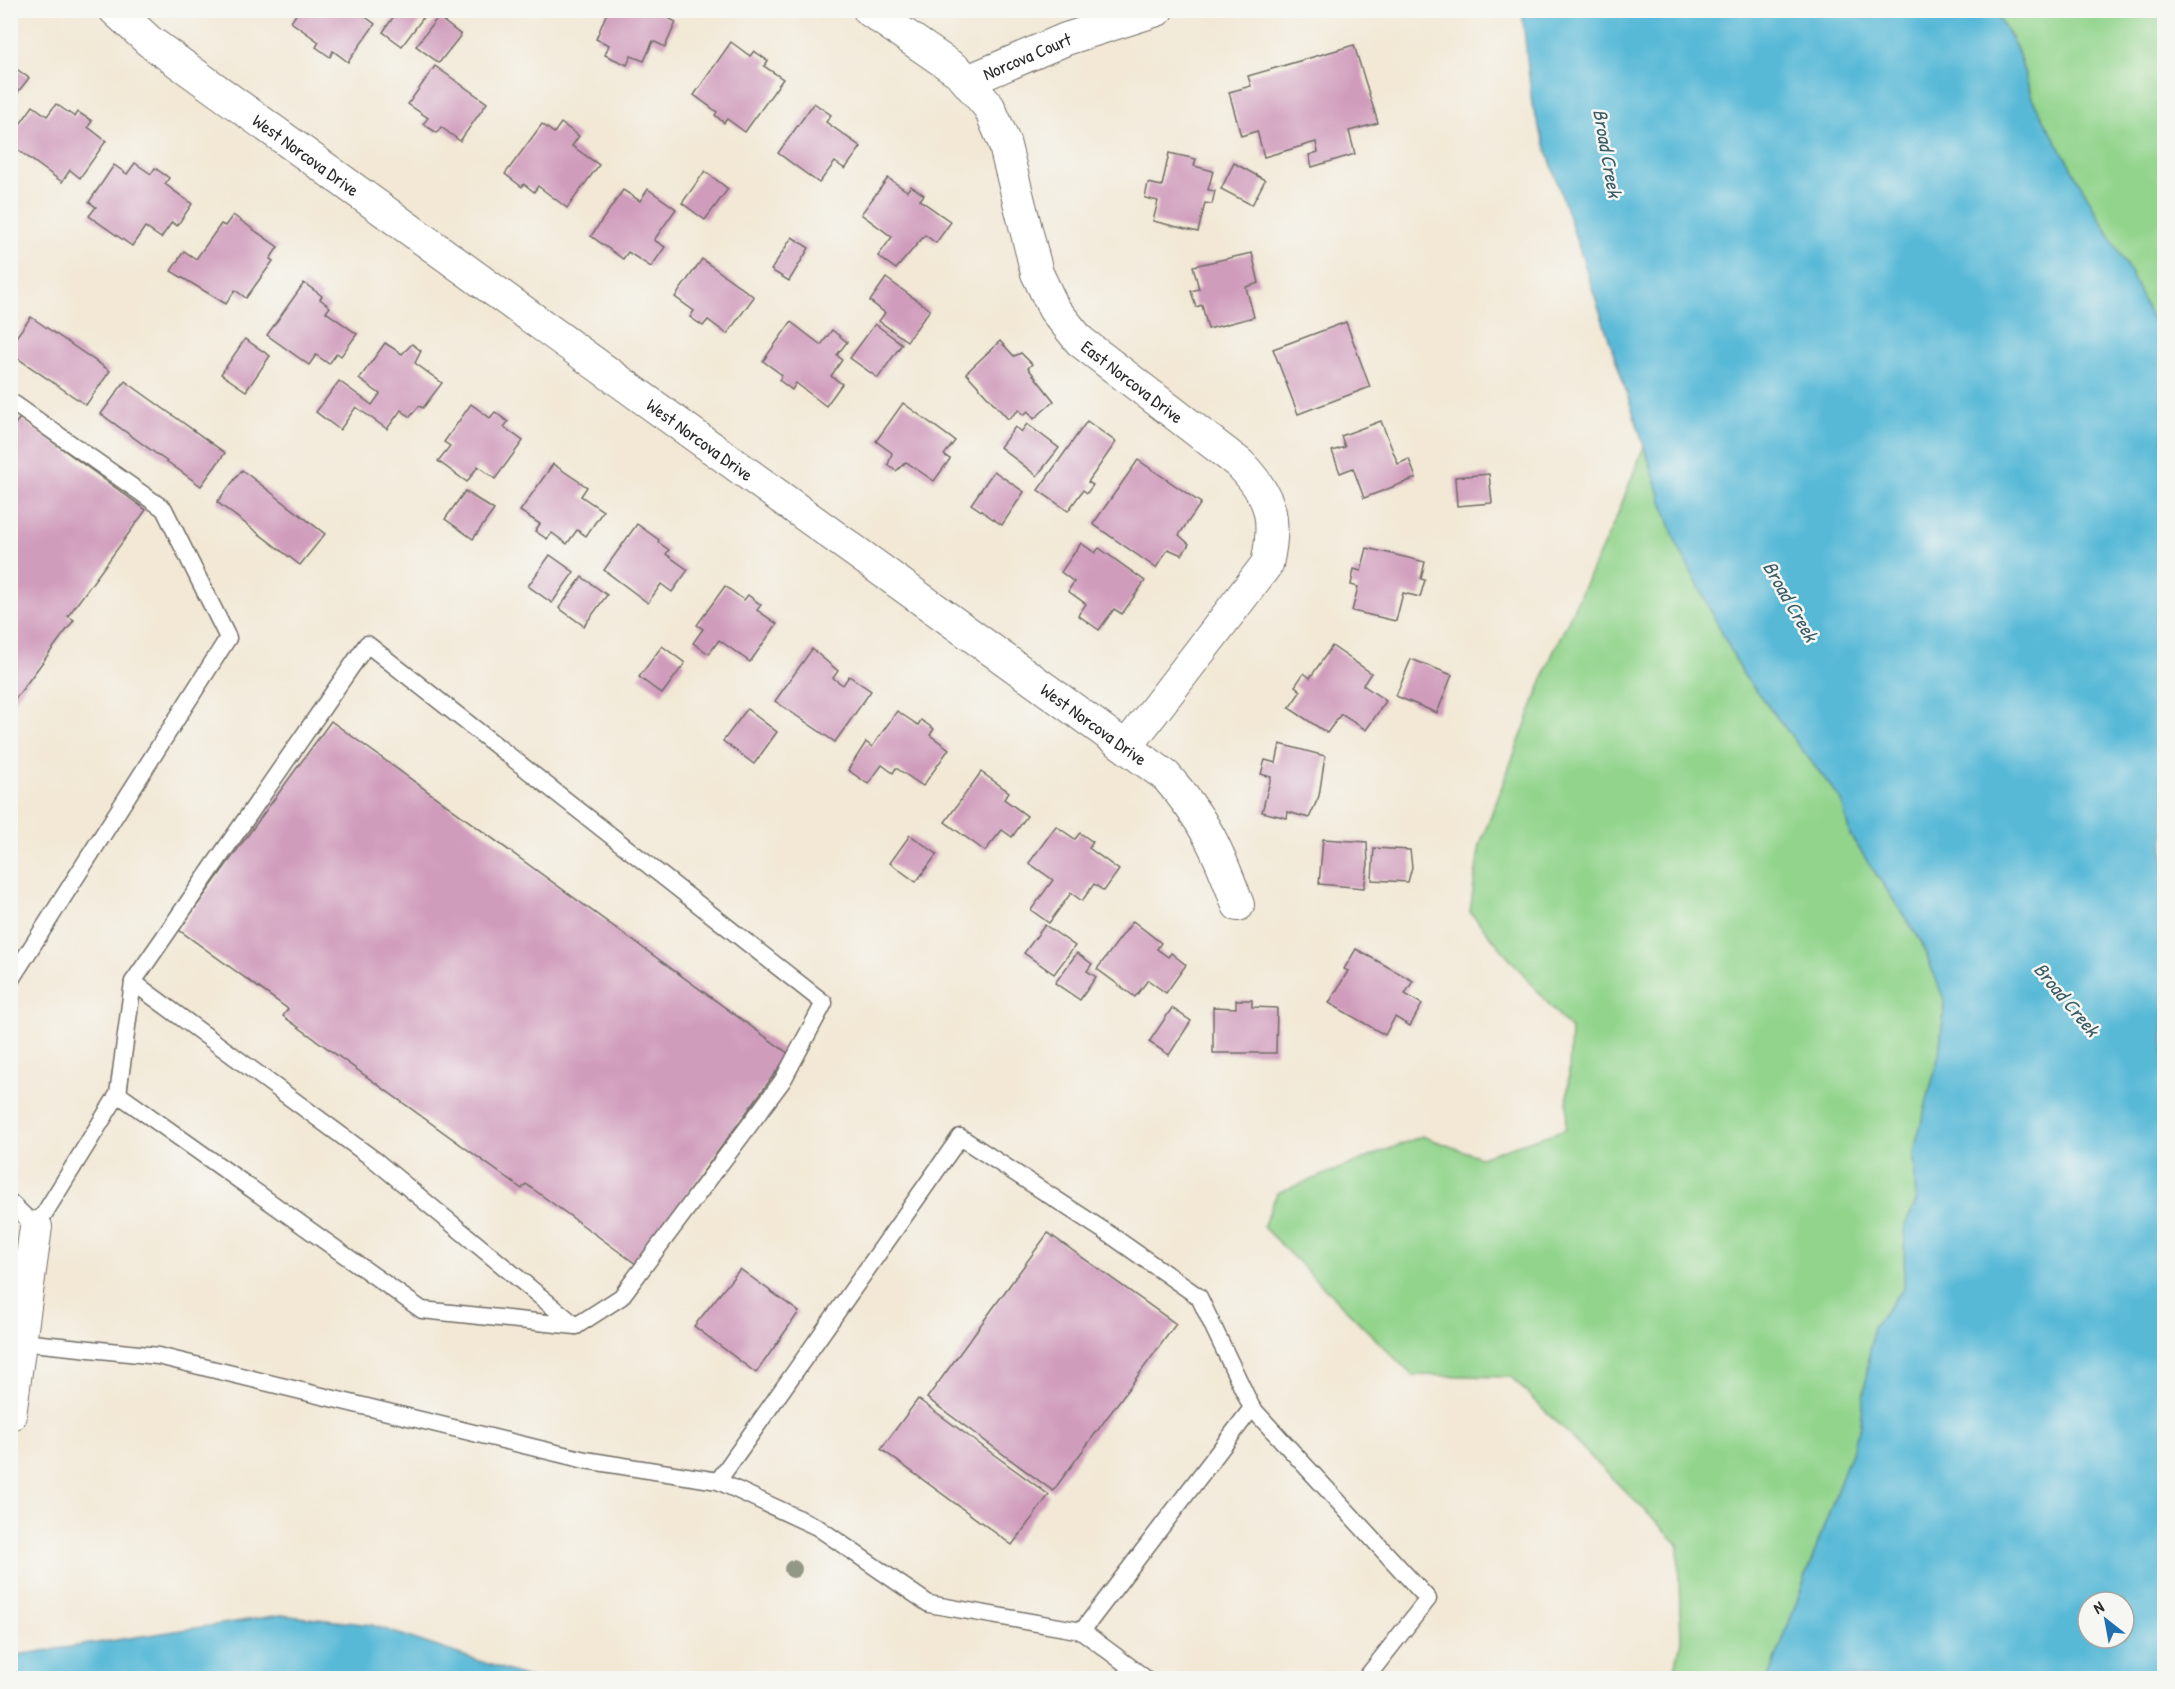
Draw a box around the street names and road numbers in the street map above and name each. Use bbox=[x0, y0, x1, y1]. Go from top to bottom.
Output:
street label: Norcova Court bbox=[979, 26, 1075, 86]
street label: West Norcova Drive bbox=[248, 108, 365, 202]
street label: East Norcova Drive bbox=[1076, 334, 1189, 429]
street label: West Norcova Drive bbox=[642, 392, 758, 486]
street label: West Norcova Drive bbox=[1036, 677, 1152, 771]

